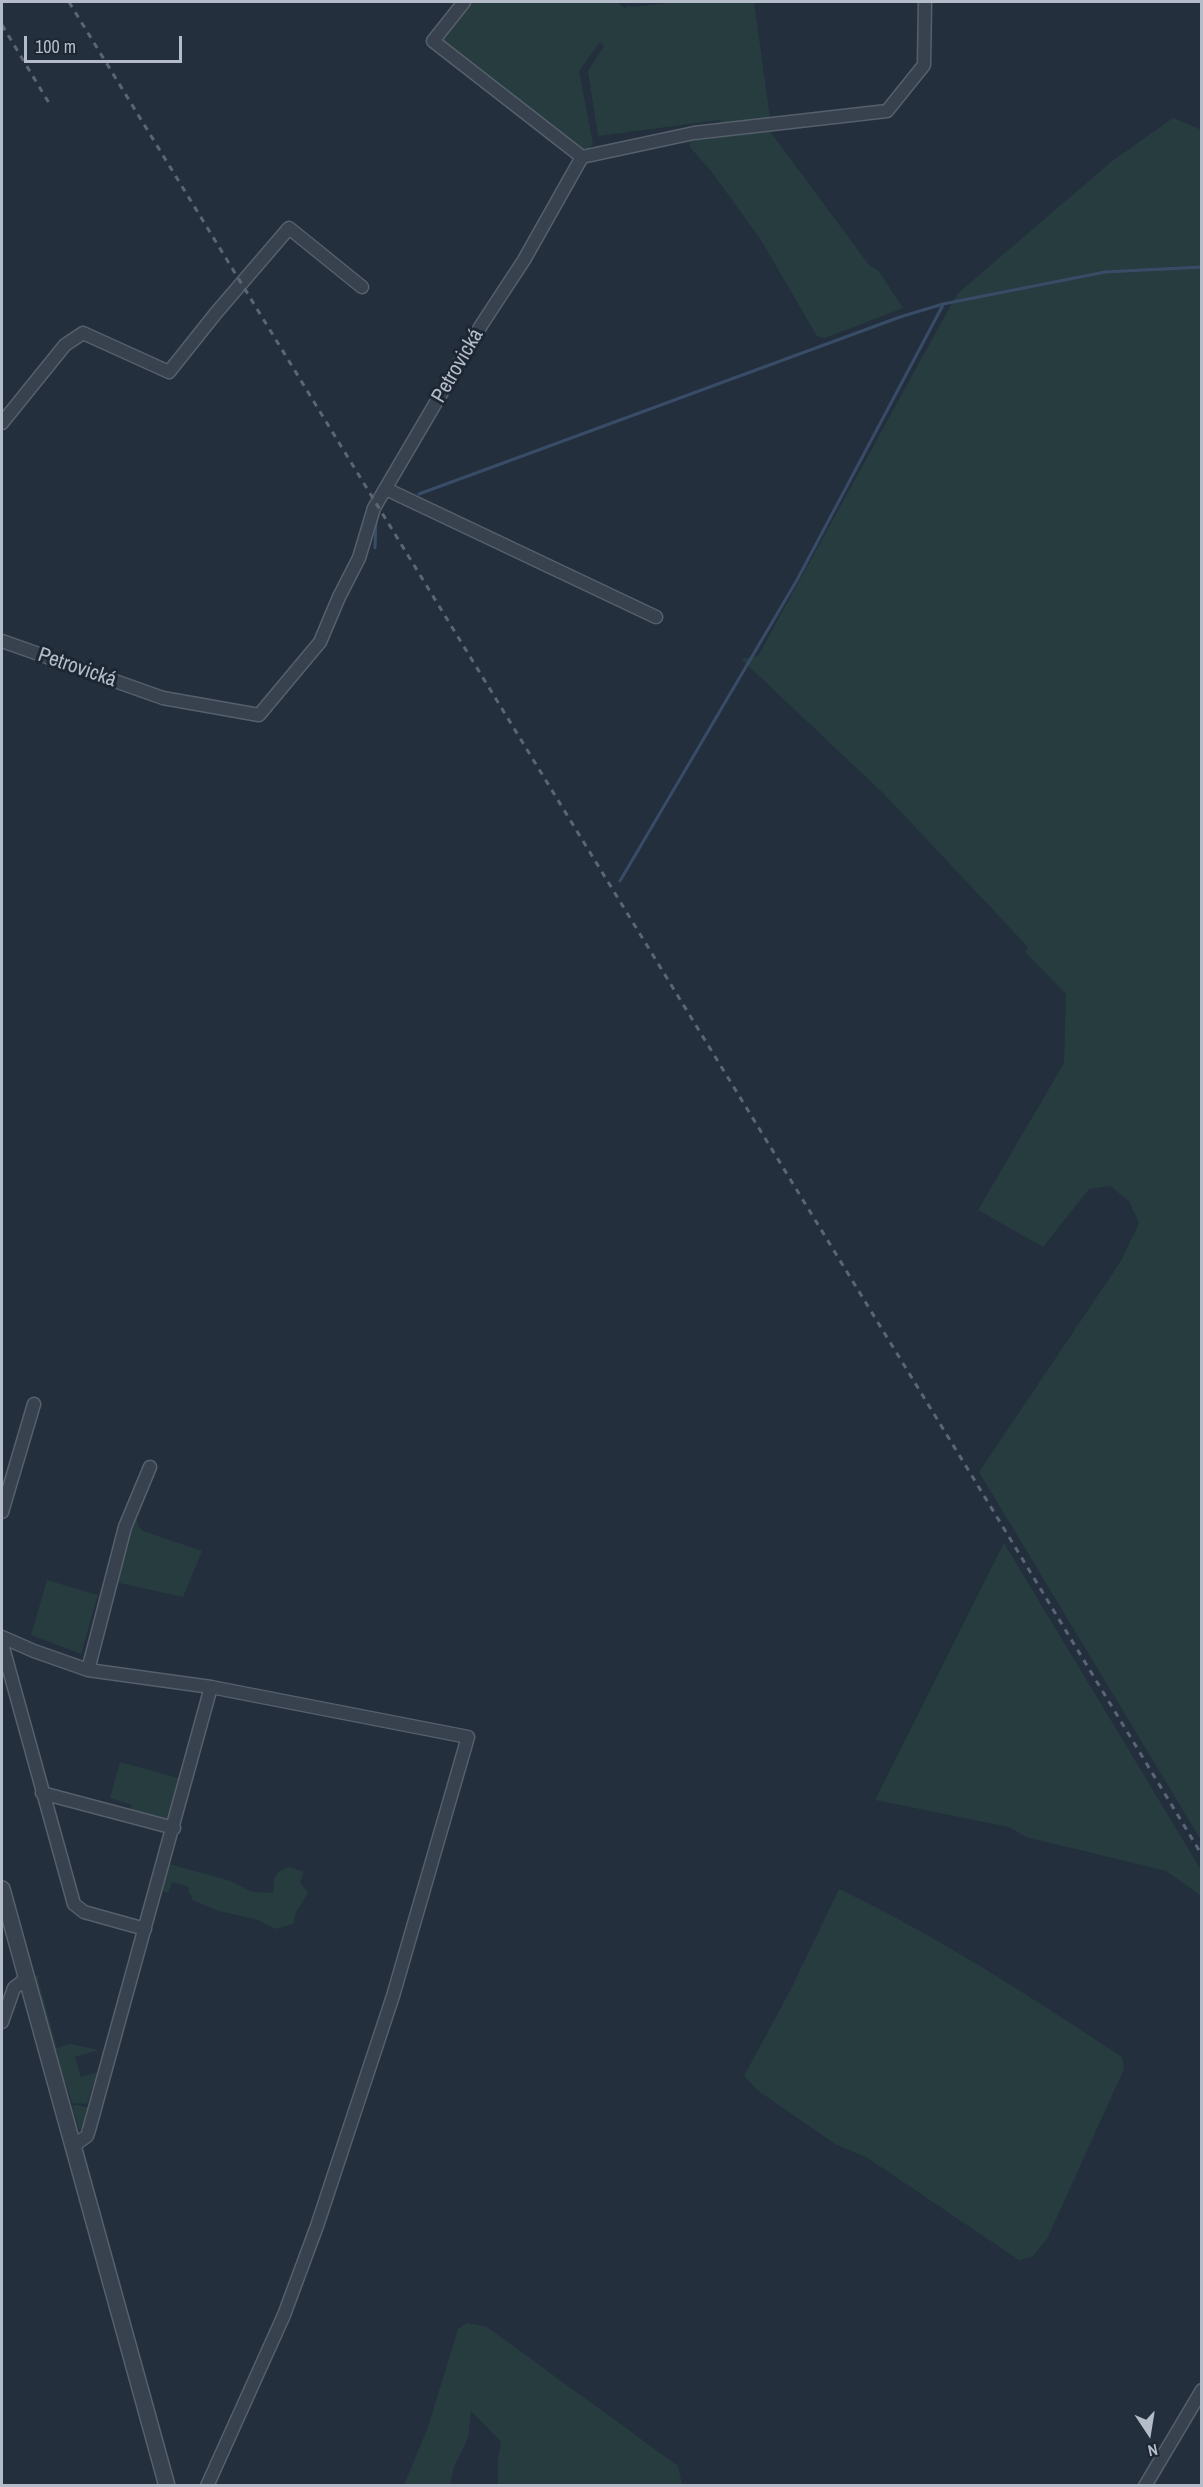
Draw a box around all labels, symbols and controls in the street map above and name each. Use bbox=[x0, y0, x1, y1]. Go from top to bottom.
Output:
scale bar bbox=[27, 24, 184, 62]
text: 100 m bbox=[35, 34, 76, 59]
street label: Petrovická bbox=[427, 324, 489, 408]
street label: Petrovická bbox=[34, 643, 120, 693]
north arrow bbox=[1119, 2403, 1179, 2463]
text: N bbox=[1146, 2439, 1160, 2462]

